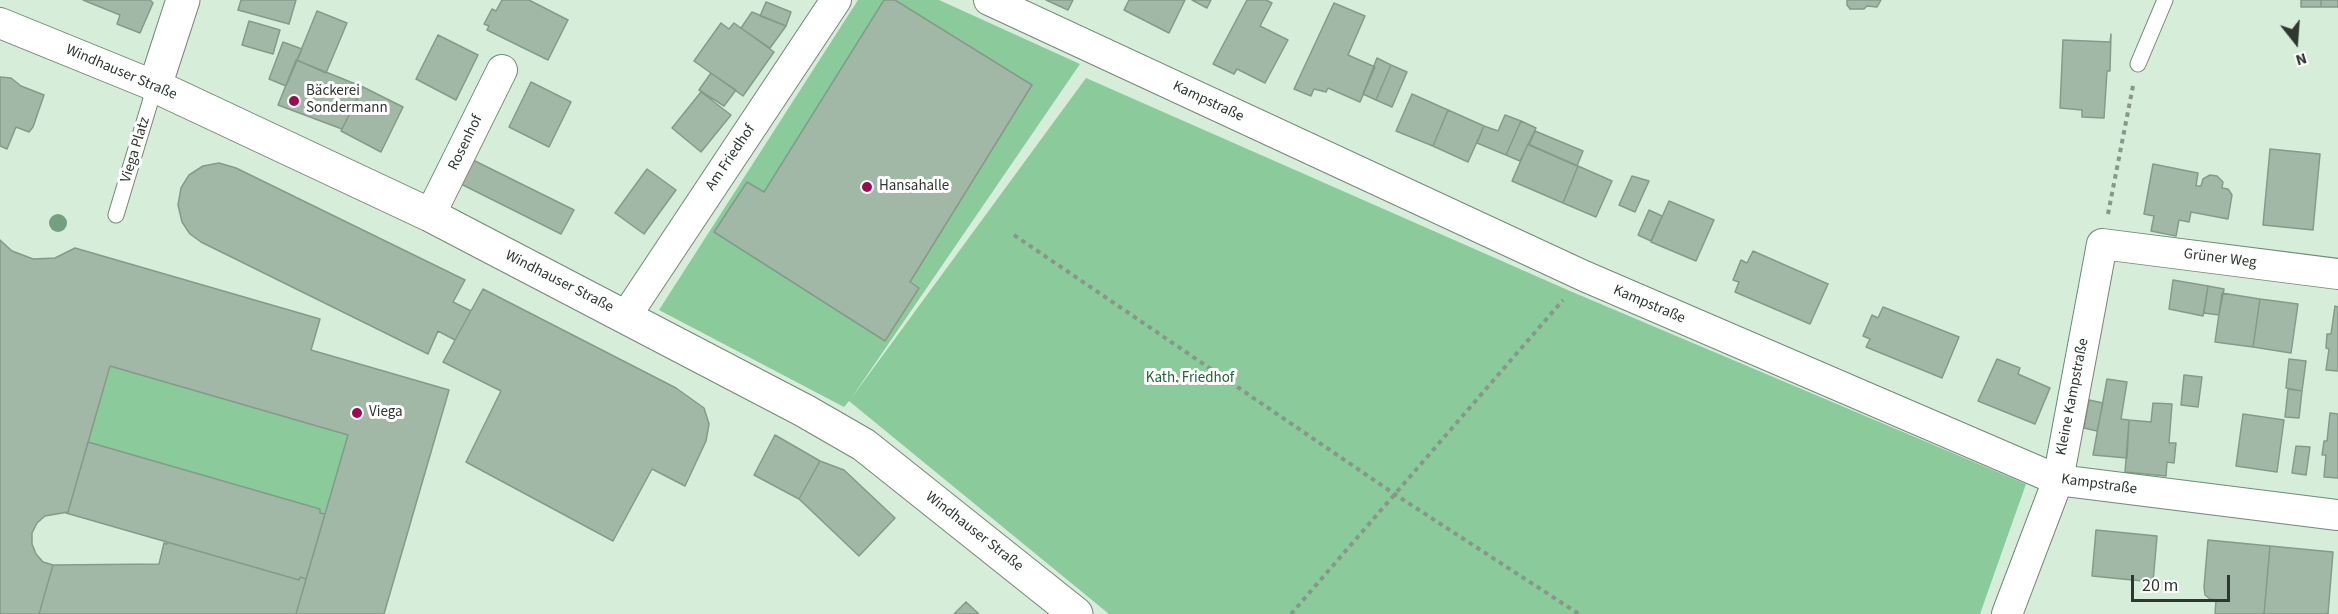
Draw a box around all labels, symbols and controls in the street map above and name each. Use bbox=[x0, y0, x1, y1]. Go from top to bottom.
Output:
north arrow bbox=[2266, 12, 2326, 72]
street label: Windhauser Straße bbox=[63, 41, 179, 105]
text: N bbox=[2293, 47, 2310, 71]
street label: Kampstraße bbox=[1170, 78, 1246, 126]
place label: Bäckerei Sondermann bbox=[306, 83, 388, 118]
marker: Bäckerei Sondermann bbox=[287, 94, 301, 108]
street label: Rosenhof bbox=[445, 113, 487, 173]
street label: Viega Platz bbox=[117, 115, 155, 185]
street label: Am Friedhof bbox=[702, 121, 760, 195]
place label: Hansahalle bbox=[879, 178, 949, 196]
marker: Hansahalle bbox=[860, 180, 874, 194]
street label: Grüner Weg bbox=[2183, 246, 2257, 272]
street label: Windhauser Straße bbox=[502, 247, 616, 317]
street label: Kampstraße bbox=[1610, 282, 1688, 328]
street label: Kleine Kampstraße bbox=[2053, 337, 2093, 457]
park label: Kath. Friedhof bbox=[1146, 370, 1234, 388]
place label: Viega bbox=[369, 404, 403, 422]
marker: Viega bbox=[350, 406, 364, 420]
street label: Kampstraße bbox=[2060, 471, 2138, 499]
street label: Windhauser Straße bbox=[922, 488, 1026, 576]
scale bar bbox=[2134, 563, 2233, 601]
text: 20 m bbox=[2142, 573, 2178, 598]

